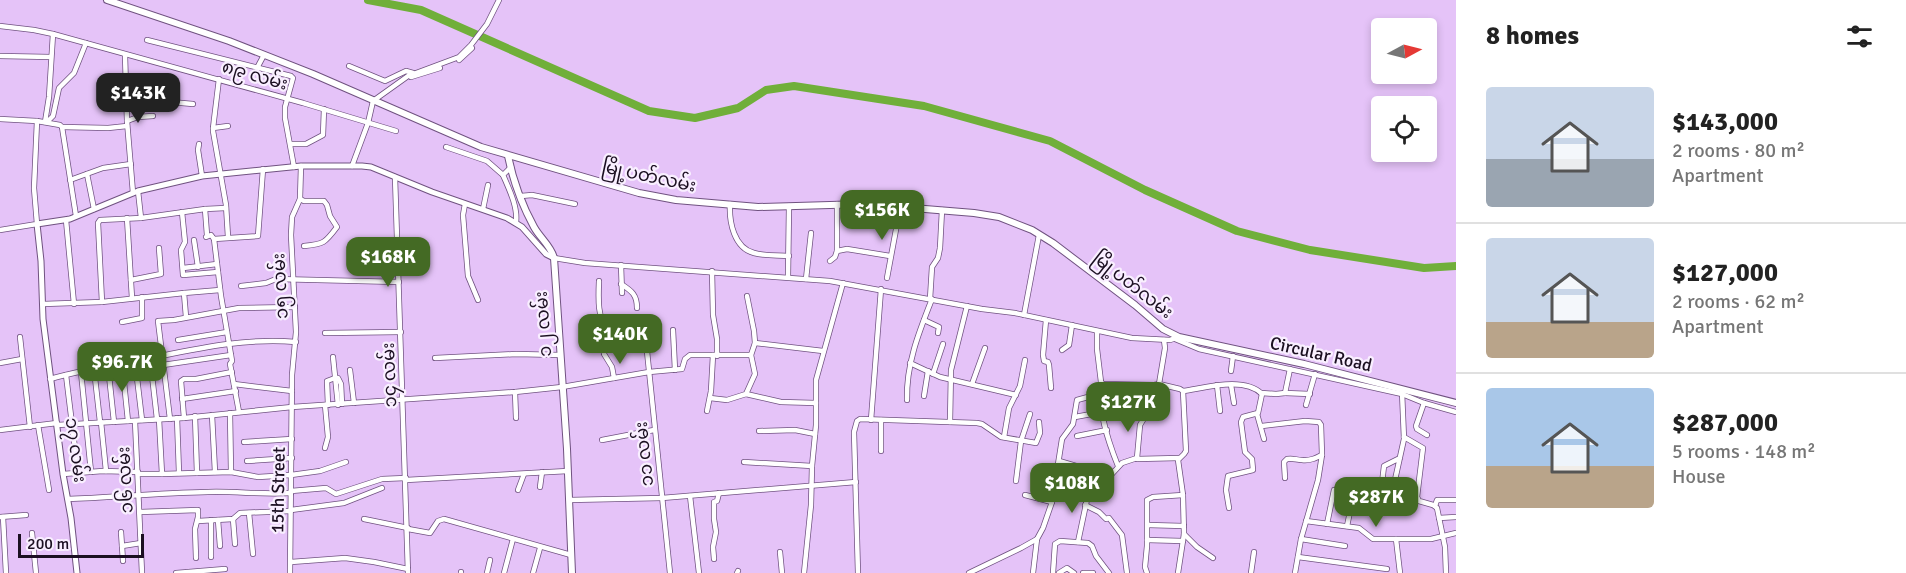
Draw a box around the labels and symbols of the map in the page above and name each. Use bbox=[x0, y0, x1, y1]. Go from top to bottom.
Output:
north arrow bbox=[1371, 18, 1437, 84]
street label: ၈၉ လမ်း bbox=[219, 53, 291, 99]
pin: $143K bbox=[96, 73, 180, 124]
street label: မြို့ပတ်လမ်း bbox=[599, 152, 699, 201]
pin: $156K bbox=[840, 190, 924, 241]
pin: $168K bbox=[346, 237, 430, 288]
street label: မြို့ပတ်လမ်း bbox=[1086, 244, 1179, 326]
street label: ၁၅ လမ်း bbox=[265, 252, 297, 320]
street label: ၁၂ လမ်း bbox=[528, 290, 560, 358]
pin: $140K bbox=[578, 314, 662, 365]
street label: Circular Road bbox=[1268, 332, 1374, 376]
pin: $96.7K bbox=[73, 342, 171, 393]
street label: ၁၄ လမ်း bbox=[375, 342, 405, 408]
pin: $127K bbox=[1086, 382, 1170, 433]
street label: ၁၇ လမ်း bbox=[57, 416, 93, 485]
street label: ၁၁ လမ်း bbox=[628, 420, 658, 488]
street label: ၁၆ လမ်း bbox=[110, 446, 138, 514]
street label: 15th Street bbox=[266, 447, 290, 533]
pin: $108K bbox=[1030, 463, 1114, 514]
pin: $287K bbox=[1334, 477, 1418, 528]
scale bar bbox=[18, 531, 144, 558]

